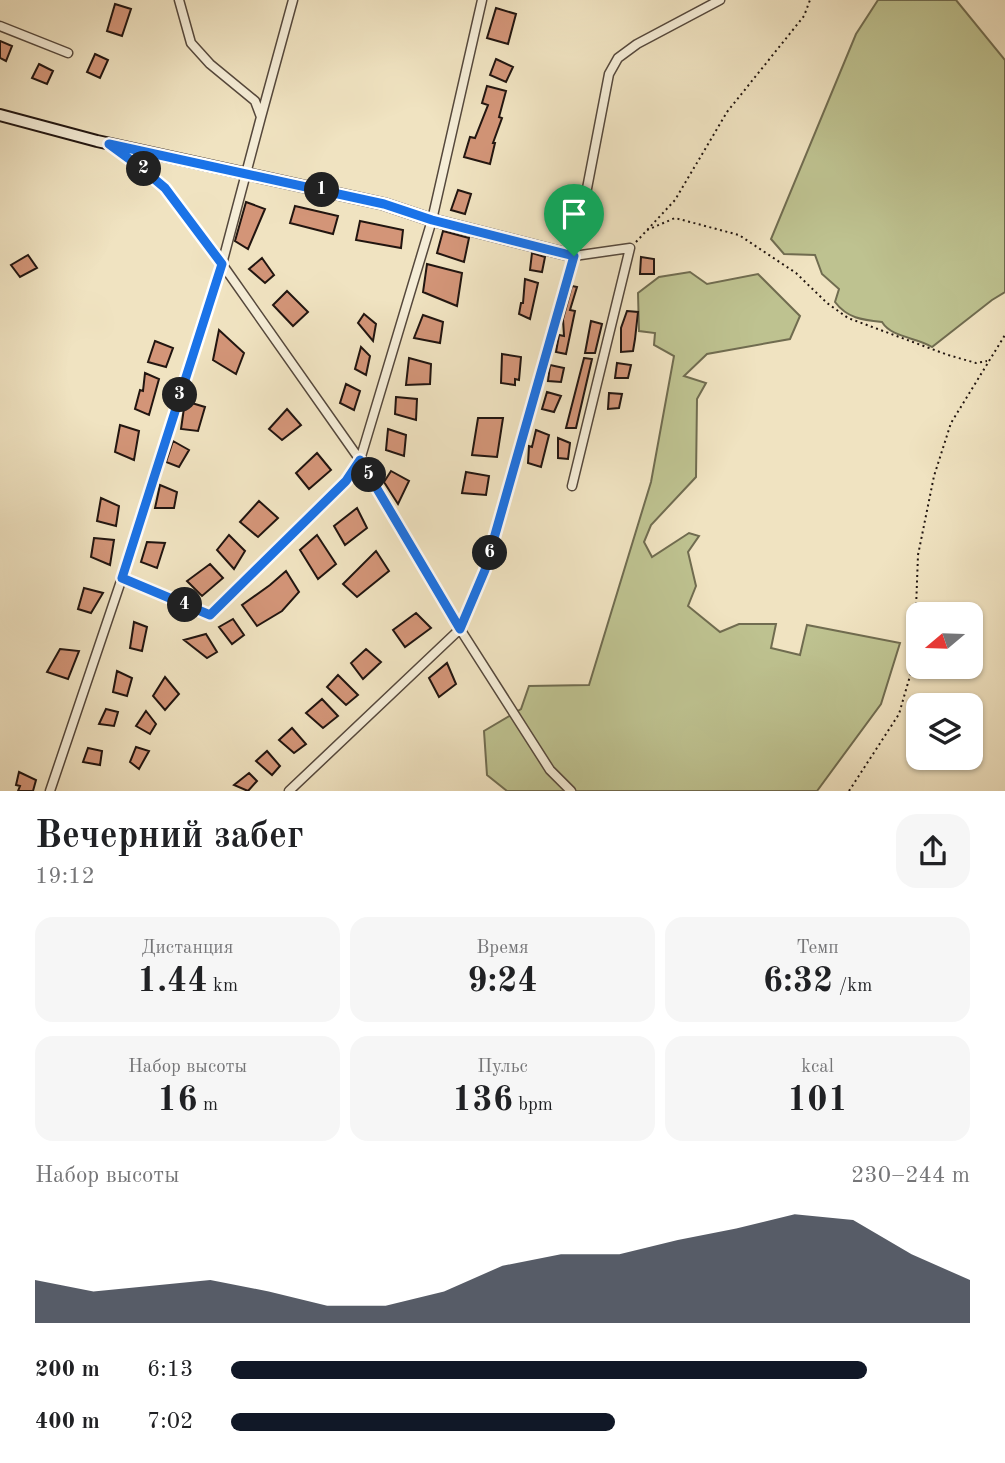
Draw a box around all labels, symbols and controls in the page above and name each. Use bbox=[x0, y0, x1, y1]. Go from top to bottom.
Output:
pin: 2 bbox=[127, 152, 162, 186]
text: 2 bbox=[138, 159, 149, 178]
pin: 1 bbox=[304, 172, 340, 208]
text: 1 bbox=[316, 180, 327, 199]
pin bbox=[544, 184, 604, 256]
icon: arrive bbox=[555, 195, 593, 233]
pin: 3 bbox=[162, 378, 198, 412]
text: 3 bbox=[174, 385, 185, 404]
pin: 5 bbox=[352, 458, 386, 492]
text: 5 bbox=[363, 465, 374, 484]
pin: 6 bbox=[472, 536, 508, 570]
text: 6 bbox=[484, 543, 495, 562]
pin: 4 bbox=[168, 588, 202, 622]
text: 4 bbox=[179, 595, 190, 614]
north arrow bbox=[906, 602, 984, 679]
map controls bbox=[906, 602, 983, 770]
button: layers bbox=[906, 693, 983, 770]
button: share bbox=[896, 814, 970, 888]
text: Вечерний забег bbox=[35, 818, 304, 856]
text: 19:12 bbox=[35, 865, 95, 888]
text: Дистанция bbox=[142, 939, 233, 958]
text: Время bbox=[476, 939, 529, 958]
text: Темп bbox=[796, 939, 839, 958]
text: 1.44 bbox=[137, 964, 208, 999]
text: 9:24 bbox=[467, 964, 538, 999]
text: 6:32 bbox=[763, 964, 833, 999]
text: km bbox=[208, 977, 238, 996]
text: /km bbox=[833, 977, 872, 996]
text: Набор высоты bbox=[128, 1058, 247, 1077]
text: Пульс bbox=[477, 1058, 528, 1077]
text: kcal bbox=[801, 1058, 834, 1077]
text: 16 bbox=[157, 1083, 198, 1118]
text: 136 bbox=[452, 1083, 513, 1118]
text: 101 bbox=[787, 1083, 848, 1118]
text: m bbox=[198, 1096, 218, 1115]
text: bpm bbox=[513, 1096, 553, 1115]
text: Набор высоты bbox=[35, 1164, 179, 1187]
text: 230–244 m bbox=[851, 1164, 970, 1187]
text: 200 m bbox=[35, 1358, 100, 1381]
text: 6:13 bbox=[147, 1358, 193, 1381]
text: 400 m bbox=[35, 1410, 100, 1433]
text: 7:02 bbox=[147, 1410, 193, 1433]

